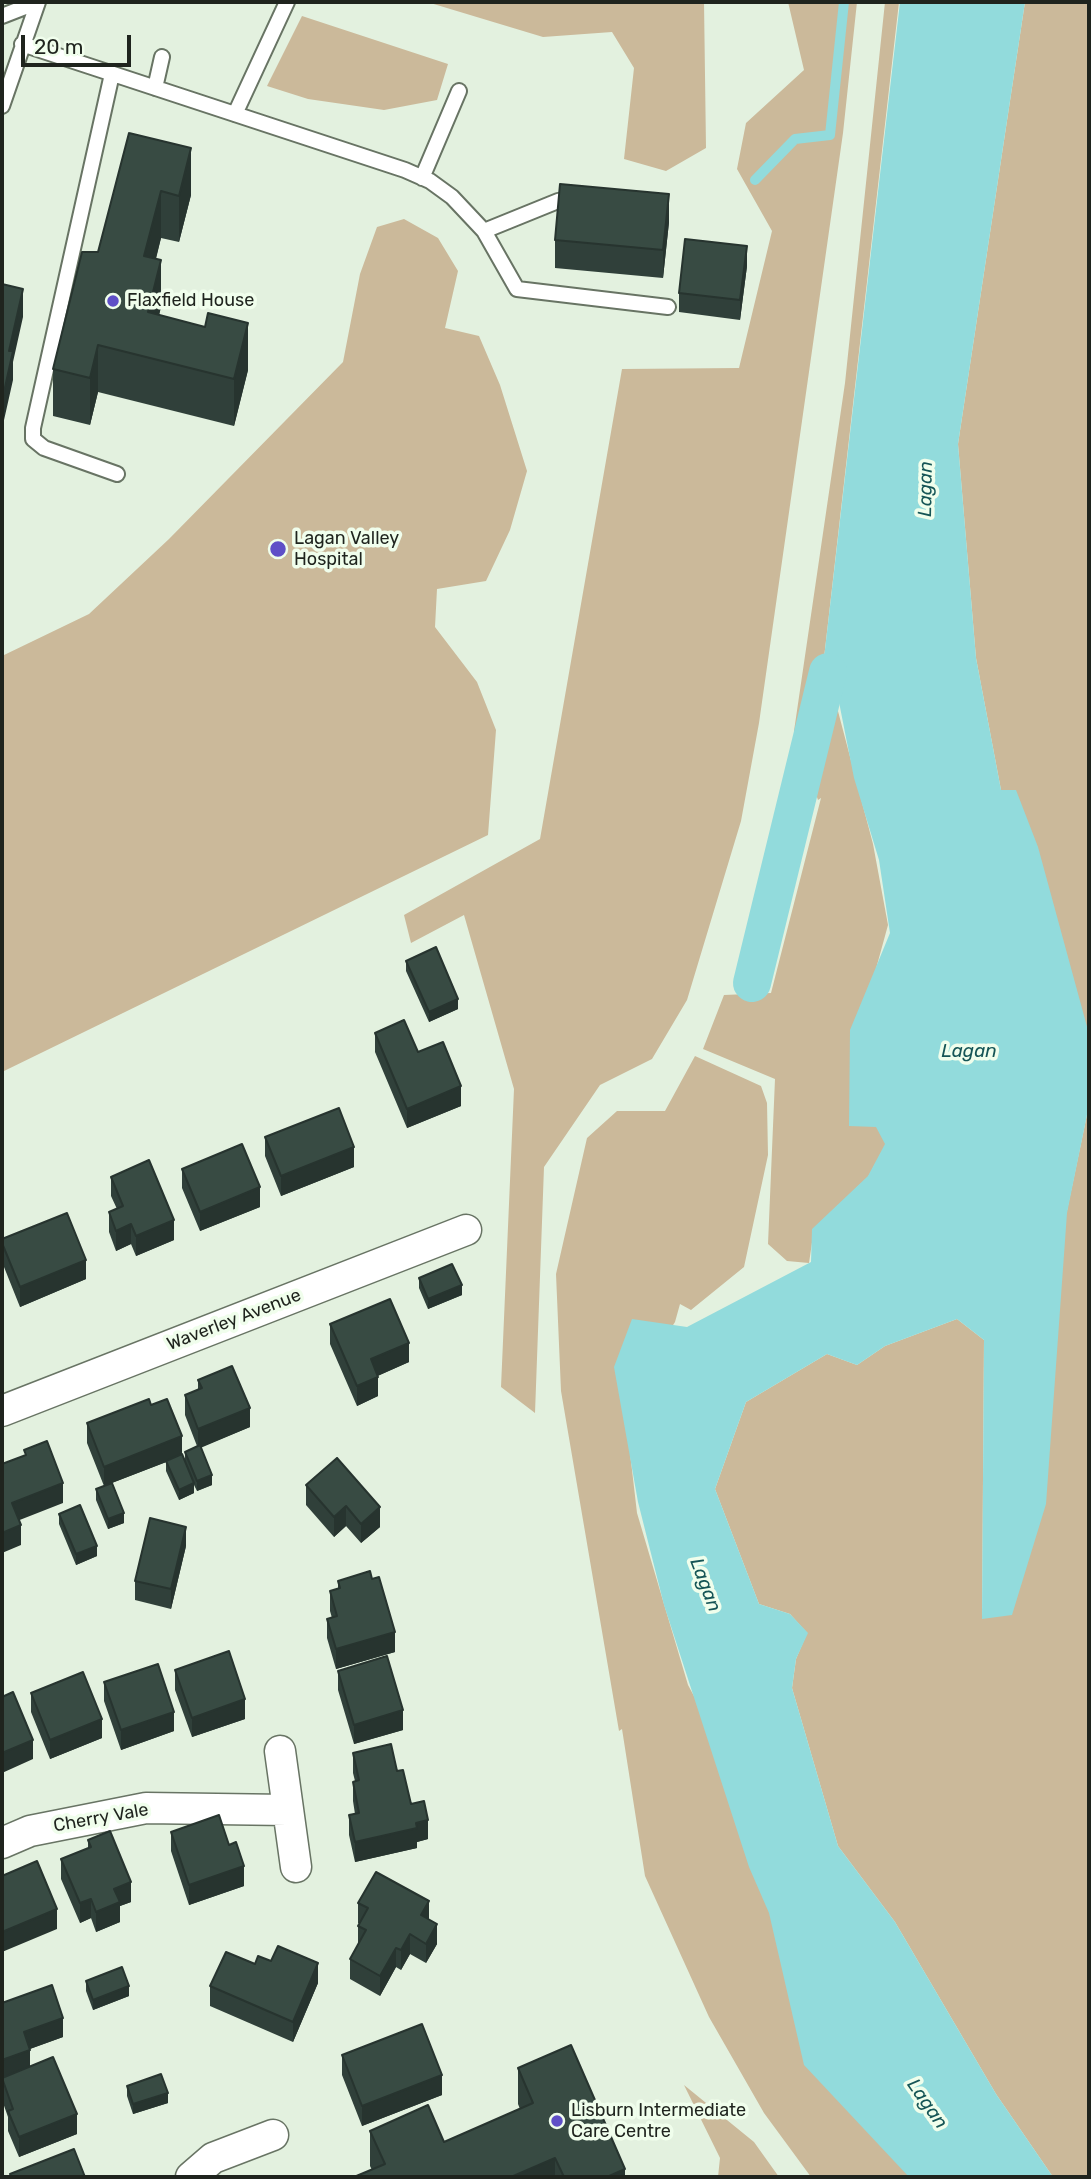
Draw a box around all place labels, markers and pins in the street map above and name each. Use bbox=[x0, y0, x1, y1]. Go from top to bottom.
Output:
place label: Flaxfield House bbox=[127, 290, 254, 312]
marker: Flaxfield House bbox=[105, 293, 121, 309]
place label: Lagan Valley Hospital bbox=[294, 528, 399, 570]
marker: Lagan Valley Hospital bbox=[268, 539, 288, 559]
place label: Lisburn Intermediate Care Centre bbox=[571, 2100, 746, 2142]
marker: Lisburn Intermediate Care Centre bbox=[549, 2113, 565, 2129]

